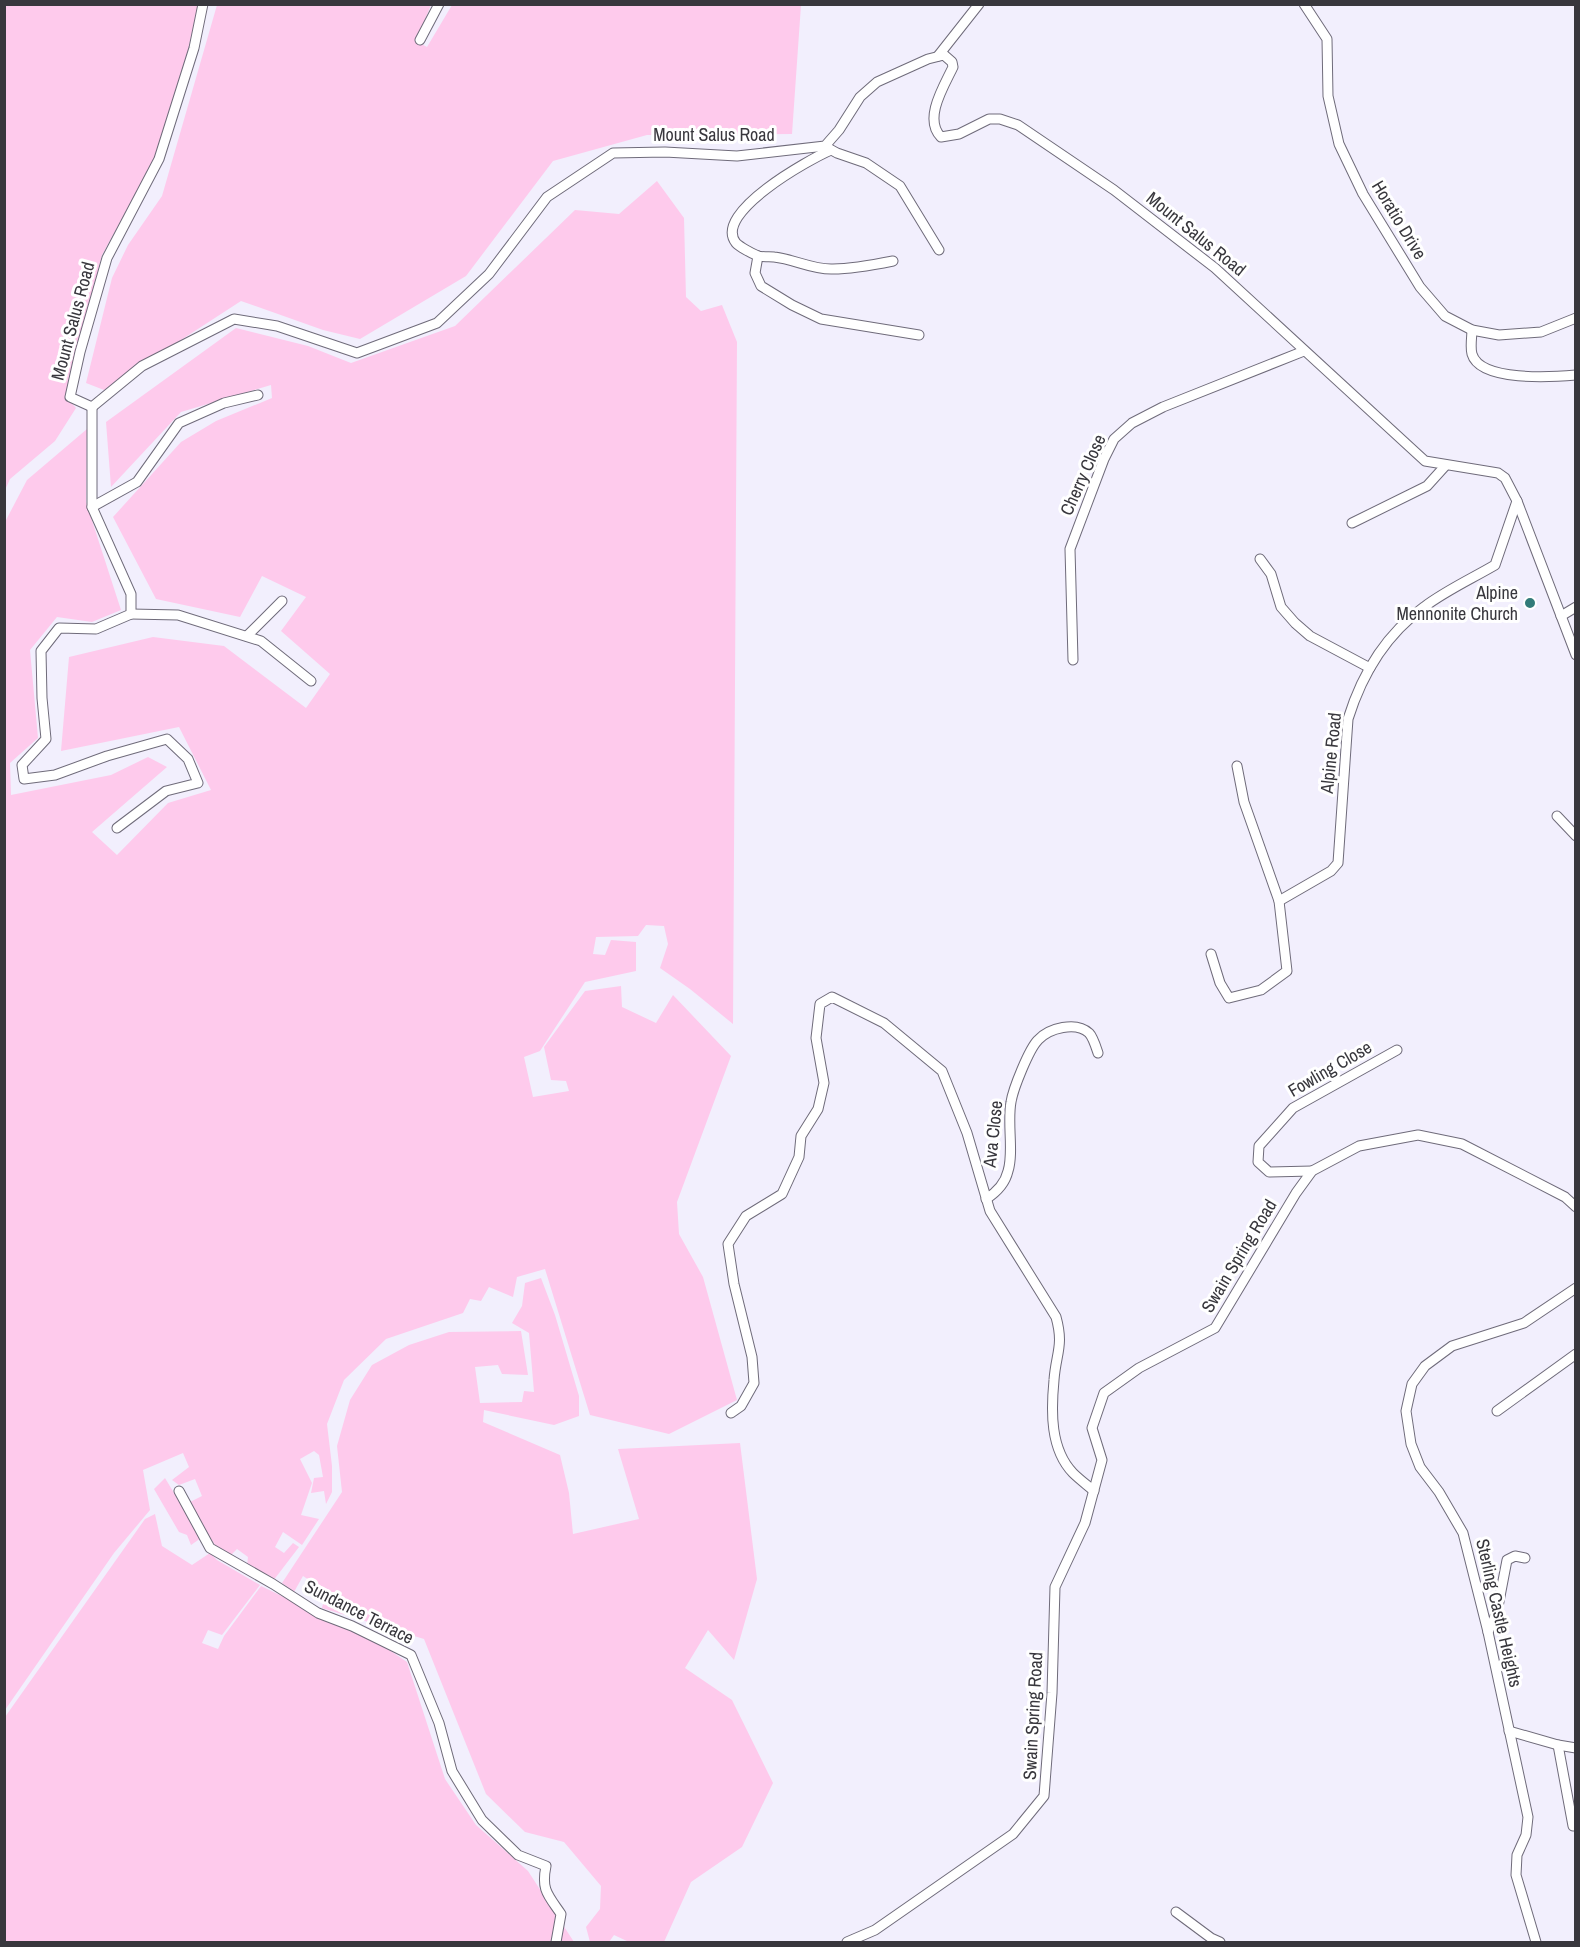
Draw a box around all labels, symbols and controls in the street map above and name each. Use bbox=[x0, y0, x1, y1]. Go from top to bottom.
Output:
street label: Mount Salus Road bbox=[653, 122, 775, 147]
street label: Horatio Drive bbox=[1366, 176, 1433, 264]
street label: Mount Salus Road bbox=[1141, 186, 1251, 282]
street label: Mount Salus Road bbox=[45, 259, 100, 383]
street label: Cherry Close bbox=[1054, 430, 1111, 519]
place label: Alpine Mennonite Church bbox=[1397, 580, 1518, 626]
marker: Alpine Mennonite Church bbox=[1523, 596, 1537, 610]
street label: Alpine Road bbox=[1314, 711, 1347, 796]
street label: Fowling Close bbox=[1283, 1035, 1376, 1103]
street label: Ava Close bbox=[976, 1099, 1008, 1170]
street label: Swain Spring Road bbox=[1195, 1194, 1282, 1317]
street label: Sterling Castle Heights bbox=[1470, 1536, 1529, 1690]
street label: Sundance Terrace bbox=[300, 1573, 418, 1650]
street label: Swain Spring Road bbox=[1017, 1651, 1048, 1781]

